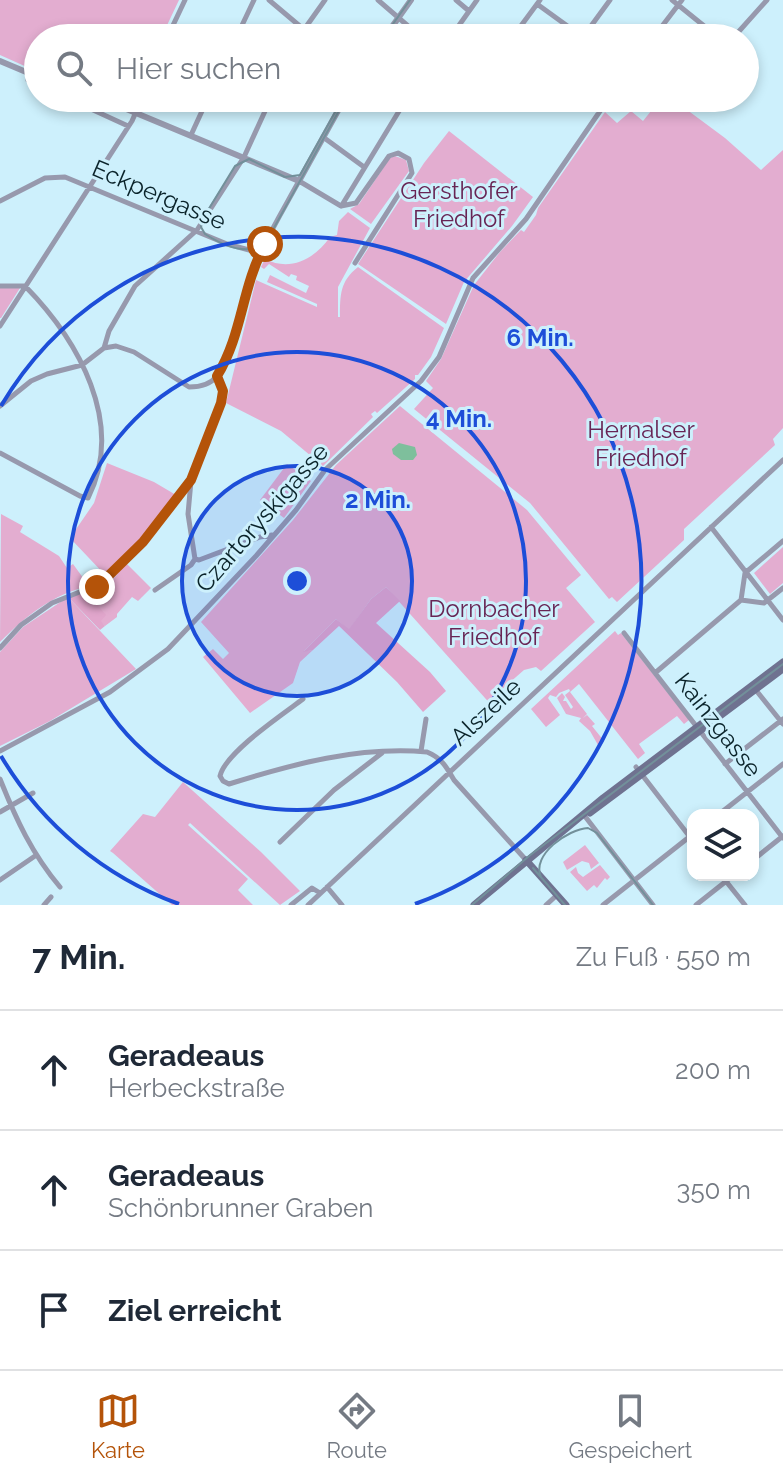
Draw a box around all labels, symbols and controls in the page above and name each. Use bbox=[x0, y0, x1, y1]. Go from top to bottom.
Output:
search box bbox=[24, 24, 759, 112]
icon: search bbox=[52, 46, 96, 90]
text: Hier suchen bbox=[116, 51, 281, 86]
street label: Eckpergasse bbox=[88, 153, 230, 236]
park label: Gersthofer Friedhof bbox=[400, 176, 518, 233]
route start bbox=[247, 226, 283, 262]
text: 6 Min. bbox=[506, 323, 574, 352]
text: 4 Min. bbox=[426, 404, 492, 433]
park label: Hernalser Friedhof bbox=[587, 415, 695, 472]
street label: Czartoryskigasse bbox=[189, 437, 334, 598]
text: 2 Min. bbox=[345, 485, 411, 514]
centre of rings bbox=[283, 567, 311, 595]
route end bbox=[79, 569, 115, 605]
park label: Dornbacher Friedhof bbox=[428, 594, 560, 651]
street label: Kainzgasse bbox=[669, 667, 768, 783]
street label: Alszeile bbox=[444, 672, 527, 752]
map controls bbox=[687, 809, 759, 881]
button: layers bbox=[687, 809, 759, 881]
text: 7 Min. bbox=[32, 937, 126, 977]
text: Zu Fuß · 550 m bbox=[576, 942, 751, 972]
text: Geradeaus bbox=[108, 1038, 264, 1073]
icon: ahead bbox=[32, 1048, 76, 1092]
text: 200 m bbox=[675, 1055, 751, 1085]
text: Herbeckstraße bbox=[108, 1073, 285, 1103]
text: Geradeaus bbox=[108, 1158, 264, 1193]
icon: ahead bbox=[32, 1168, 76, 1212]
text: 350 m bbox=[677, 1175, 751, 1205]
text: Schönbrunner Graben bbox=[108, 1193, 374, 1223]
icon: arrive bbox=[32, 1288, 76, 1332]
text: Ziel erreicht bbox=[108, 1293, 281, 1328]
tab: Karte bbox=[91, 1389, 145, 1463]
tab: Route bbox=[327, 1389, 387, 1463]
tab: Gespeichert bbox=[569, 1389, 692, 1463]

